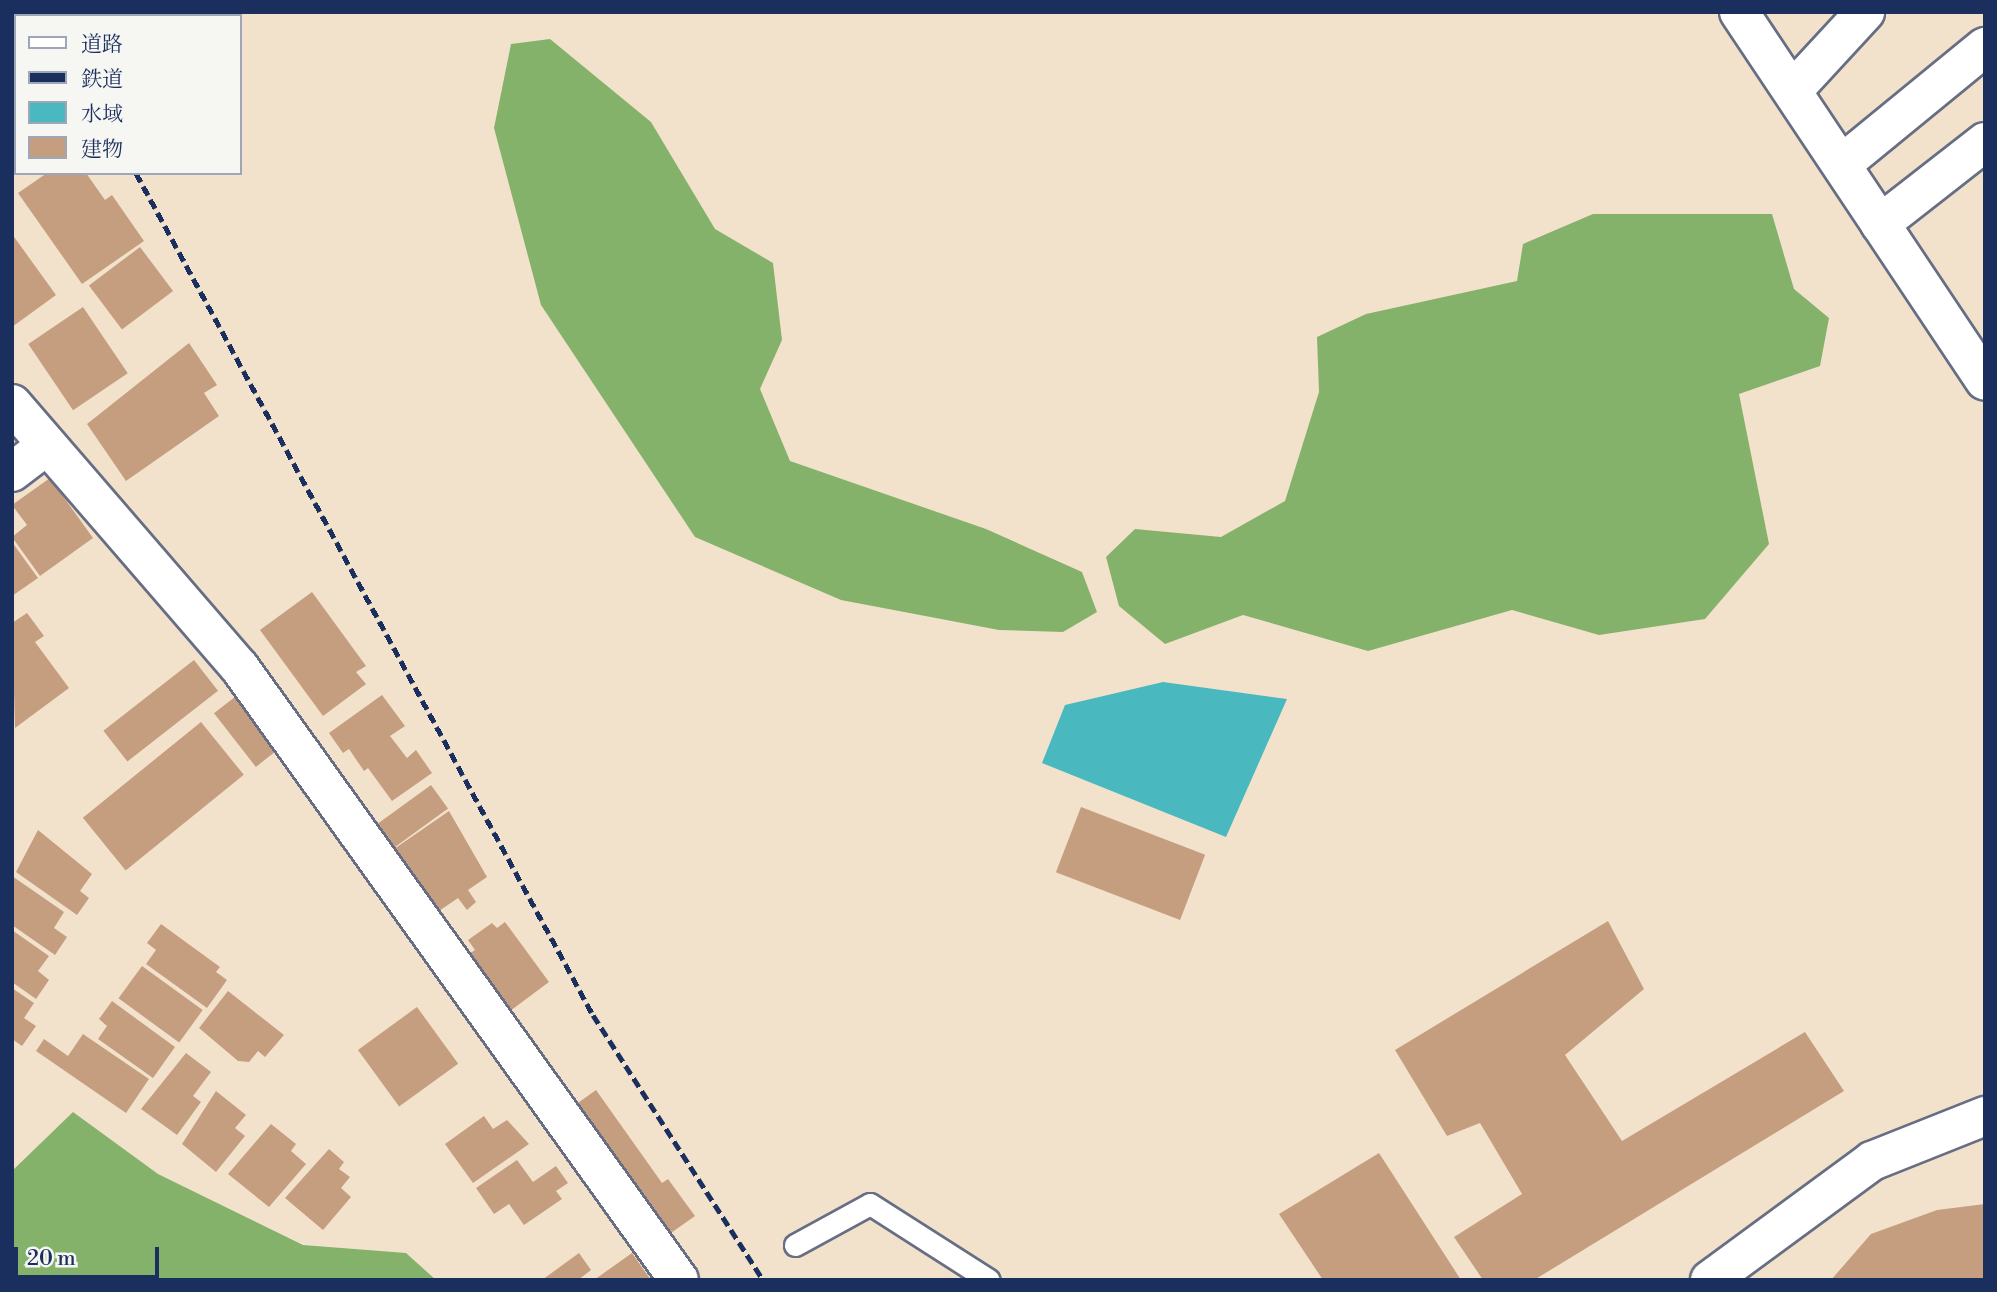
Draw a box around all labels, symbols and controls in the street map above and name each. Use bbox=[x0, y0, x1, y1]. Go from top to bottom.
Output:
legend bbox=[14, 14, 242, 175]
text: 道路 bbox=[81, 32, 123, 58]
text: 鉄道 bbox=[81, 67, 123, 93]
text: 水域 bbox=[81, 102, 123, 128]
text: 建物 bbox=[81, 137, 123, 163]
scale bar bbox=[18, 1232, 163, 1276]
text: 20 m bbox=[27, 1246, 76, 1272]

